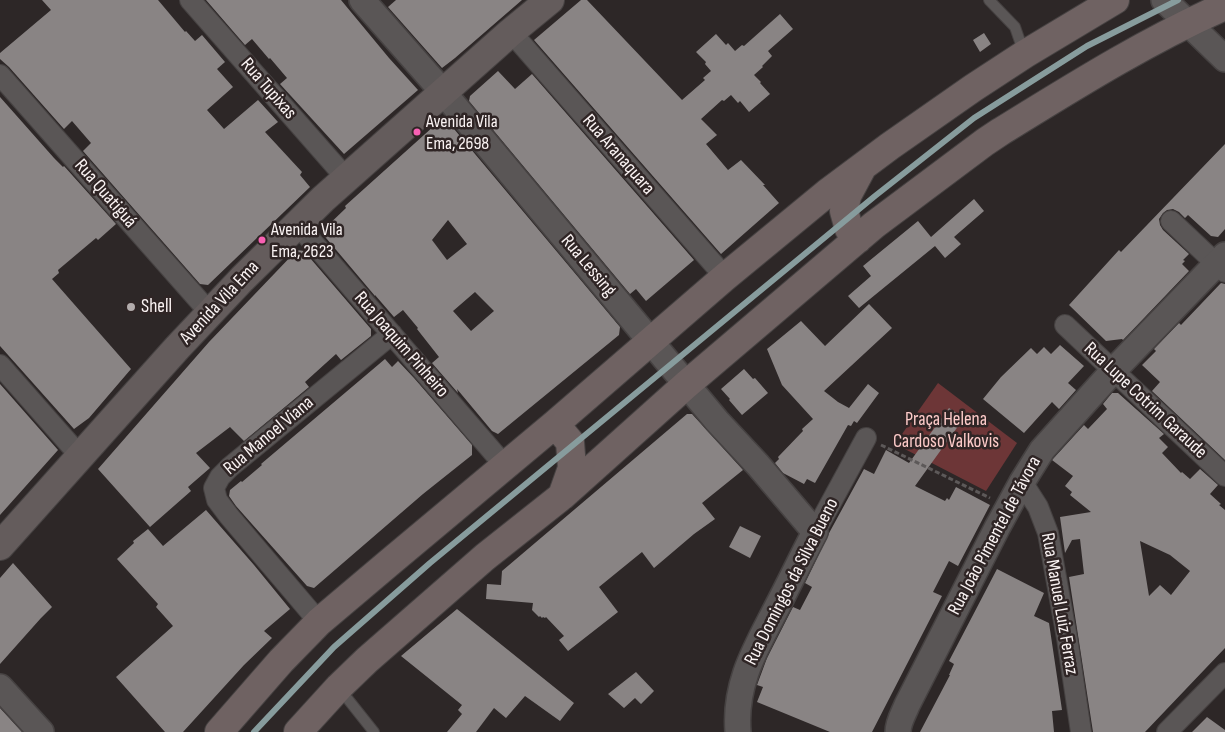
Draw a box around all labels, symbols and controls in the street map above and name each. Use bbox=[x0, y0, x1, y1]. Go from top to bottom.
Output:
street label: Rua Tupixas bbox=[235, 54, 301, 124]
street label: Rua Aranaquara bbox=[577, 110, 659, 200]
place label: Avenida Vila Ema, 2698 bbox=[426, 111, 498, 154]
marker: Avenida Vila Ema, 2698 bbox=[412, 127, 422, 137]
street label: Rua Quatiguá bbox=[69, 155, 141, 233]
place label: Avenida Vila Ema, 2623 bbox=[271, 219, 343, 262]
street label: Rua Lessing bbox=[555, 230, 621, 302]
marker: Avenida Vila Ema, 2623 bbox=[257, 235, 267, 245]
street label: Avenida Vila Ema bbox=[176, 256, 264, 350]
street label: Rua Joaquim Pinheiro bbox=[349, 287, 453, 403]
place label: Shell bbox=[141, 296, 172, 318]
marker: Shell bbox=[125, 301, 137, 313]
street label: Rua Lupe Cotrim Garaude bbox=[1079, 338, 1211, 464]
street label: Rua Manoel Viana bbox=[219, 392, 319, 480]
park label: Praça Helena Cardoso Valkovis bbox=[893, 409, 999, 453]
street label: Rua João Pimentel de Távora bbox=[944, 453, 1046, 619]
street label: Rua Domingos da Silva Bueno bbox=[740, 495, 844, 669]
street label: Rua Manuel Luiz Ferraz bbox=[1035, 531, 1083, 677]

